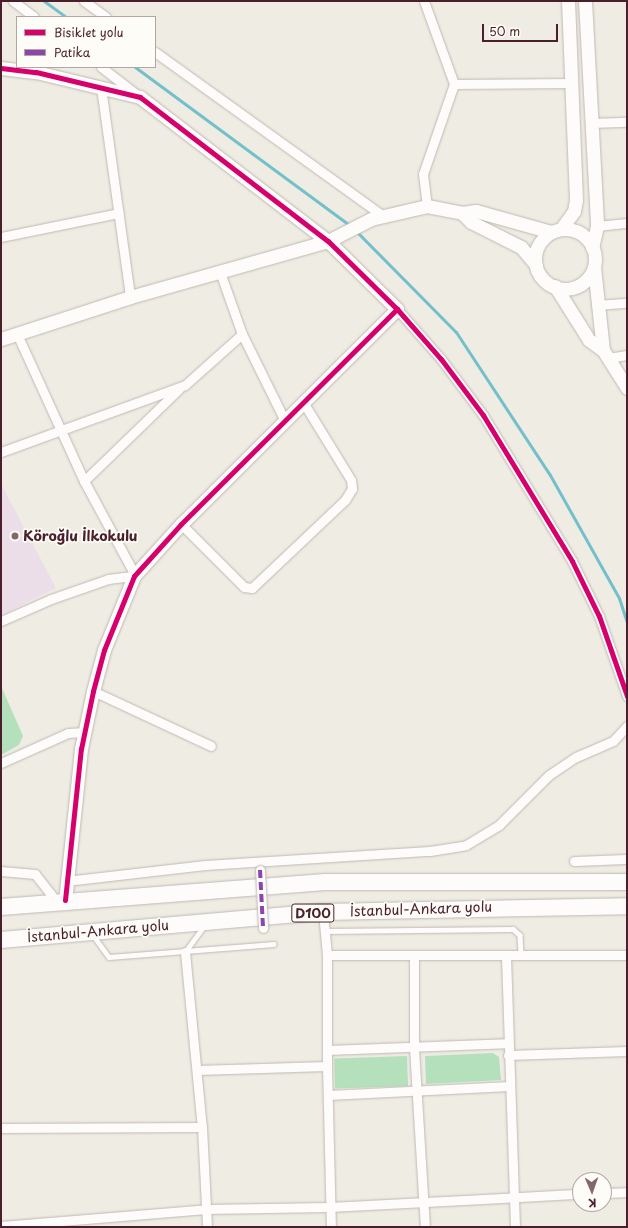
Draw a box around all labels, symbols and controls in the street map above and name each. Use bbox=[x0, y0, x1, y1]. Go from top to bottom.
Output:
legend bbox=[16, 16, 156, 68]
scale bar bbox=[484, 16, 560, 42]
text: 50 m bbox=[489, 22, 520, 40]
text: Bisiklet yolu bbox=[54, 23, 123, 41]
text: Patika bbox=[54, 43, 90, 61]
place label: Köroğlu İlkokulu bbox=[23, 528, 138, 544]
marker: Köroğlu İlkokulu bbox=[10, 531, 20, 541]
street label: İstanbul-Ankara yolu bbox=[349, 898, 493, 920]
road number: D100 bbox=[291, 902, 335, 924]
street label: İstanbul-Ankara yolu bbox=[26, 916, 170, 946]
north arrow bbox=[572, 1172, 612, 1212]
text: K bbox=[588, 1195, 597, 1212]

